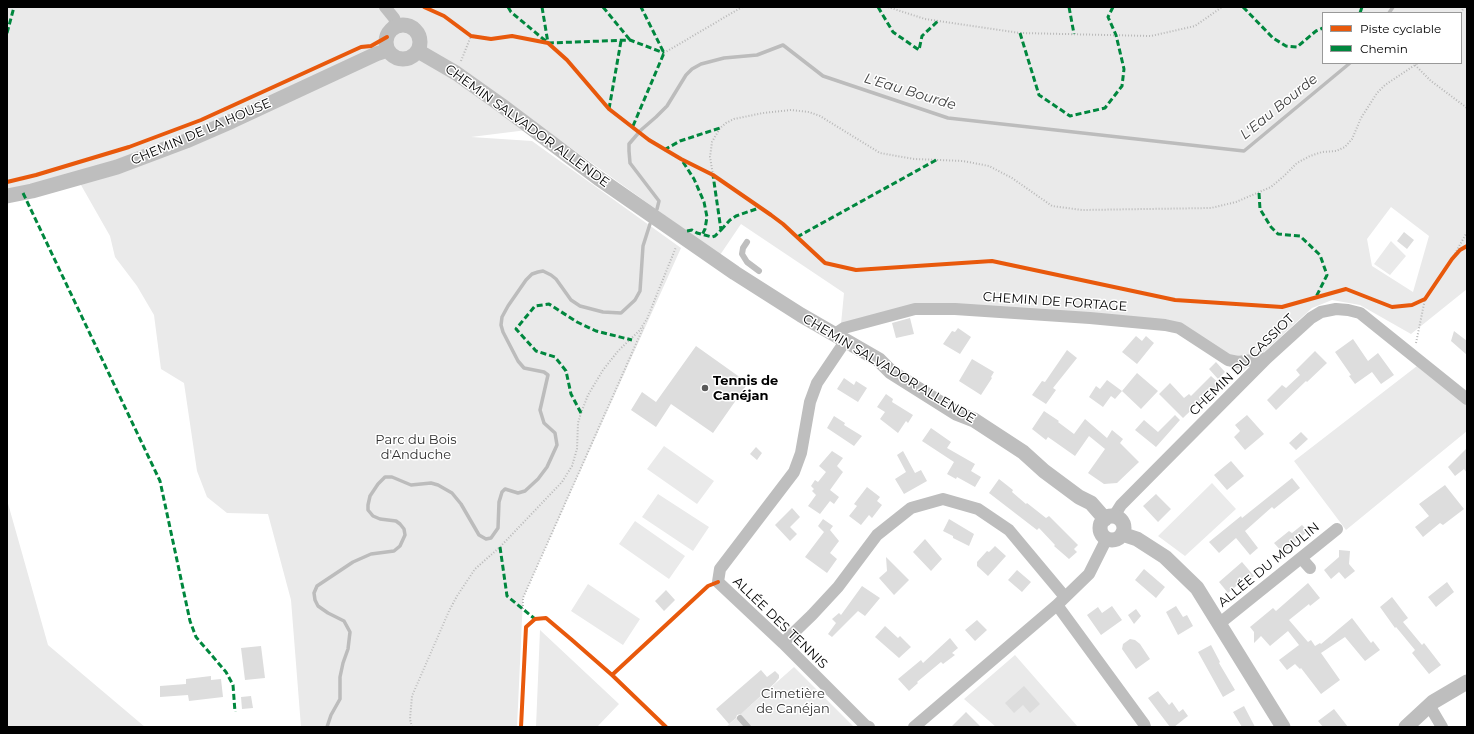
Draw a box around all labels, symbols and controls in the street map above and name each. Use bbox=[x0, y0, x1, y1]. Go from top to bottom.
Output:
legend bbox=[1322, 12, 1462, 64]
text: Piste cyclable bbox=[1360, 21, 1441, 36]
text: Chemin bbox=[1360, 41, 1408, 56]
street label: CHEMIN SALVADOR ALLENDE bbox=[442, 61, 612, 191]
water label: L'Eau Bourde bbox=[862, 70, 958, 114]
water label: L'Eau Bourde bbox=[1237, 71, 1321, 143]
street label: CHEMIN DE LA HOUSE bbox=[129, 95, 273, 169]
street label: CHEMIN DE FORTAGE bbox=[982, 289, 1128, 315]
street label: CHEMIN SALVADOR ALLENDE bbox=[800, 311, 978, 427]
street label: CHEMIN DU CASSIOT bbox=[1186, 311, 1298, 419]
place label: Tennis de Canéjan bbox=[713, 373, 778, 404]
marker: Tennis de Canéjan bbox=[700, 383, 710, 393]
park label: Parc du Bois d'Anduche bbox=[375, 432, 457, 463]
street label: ALLÉE DU MOULIN bbox=[1215, 519, 1323, 611]
street label: ALLÉE DES TENNIS bbox=[729, 574, 831, 672]
park label: Cimetière de Canéjan bbox=[756, 686, 830, 717]

